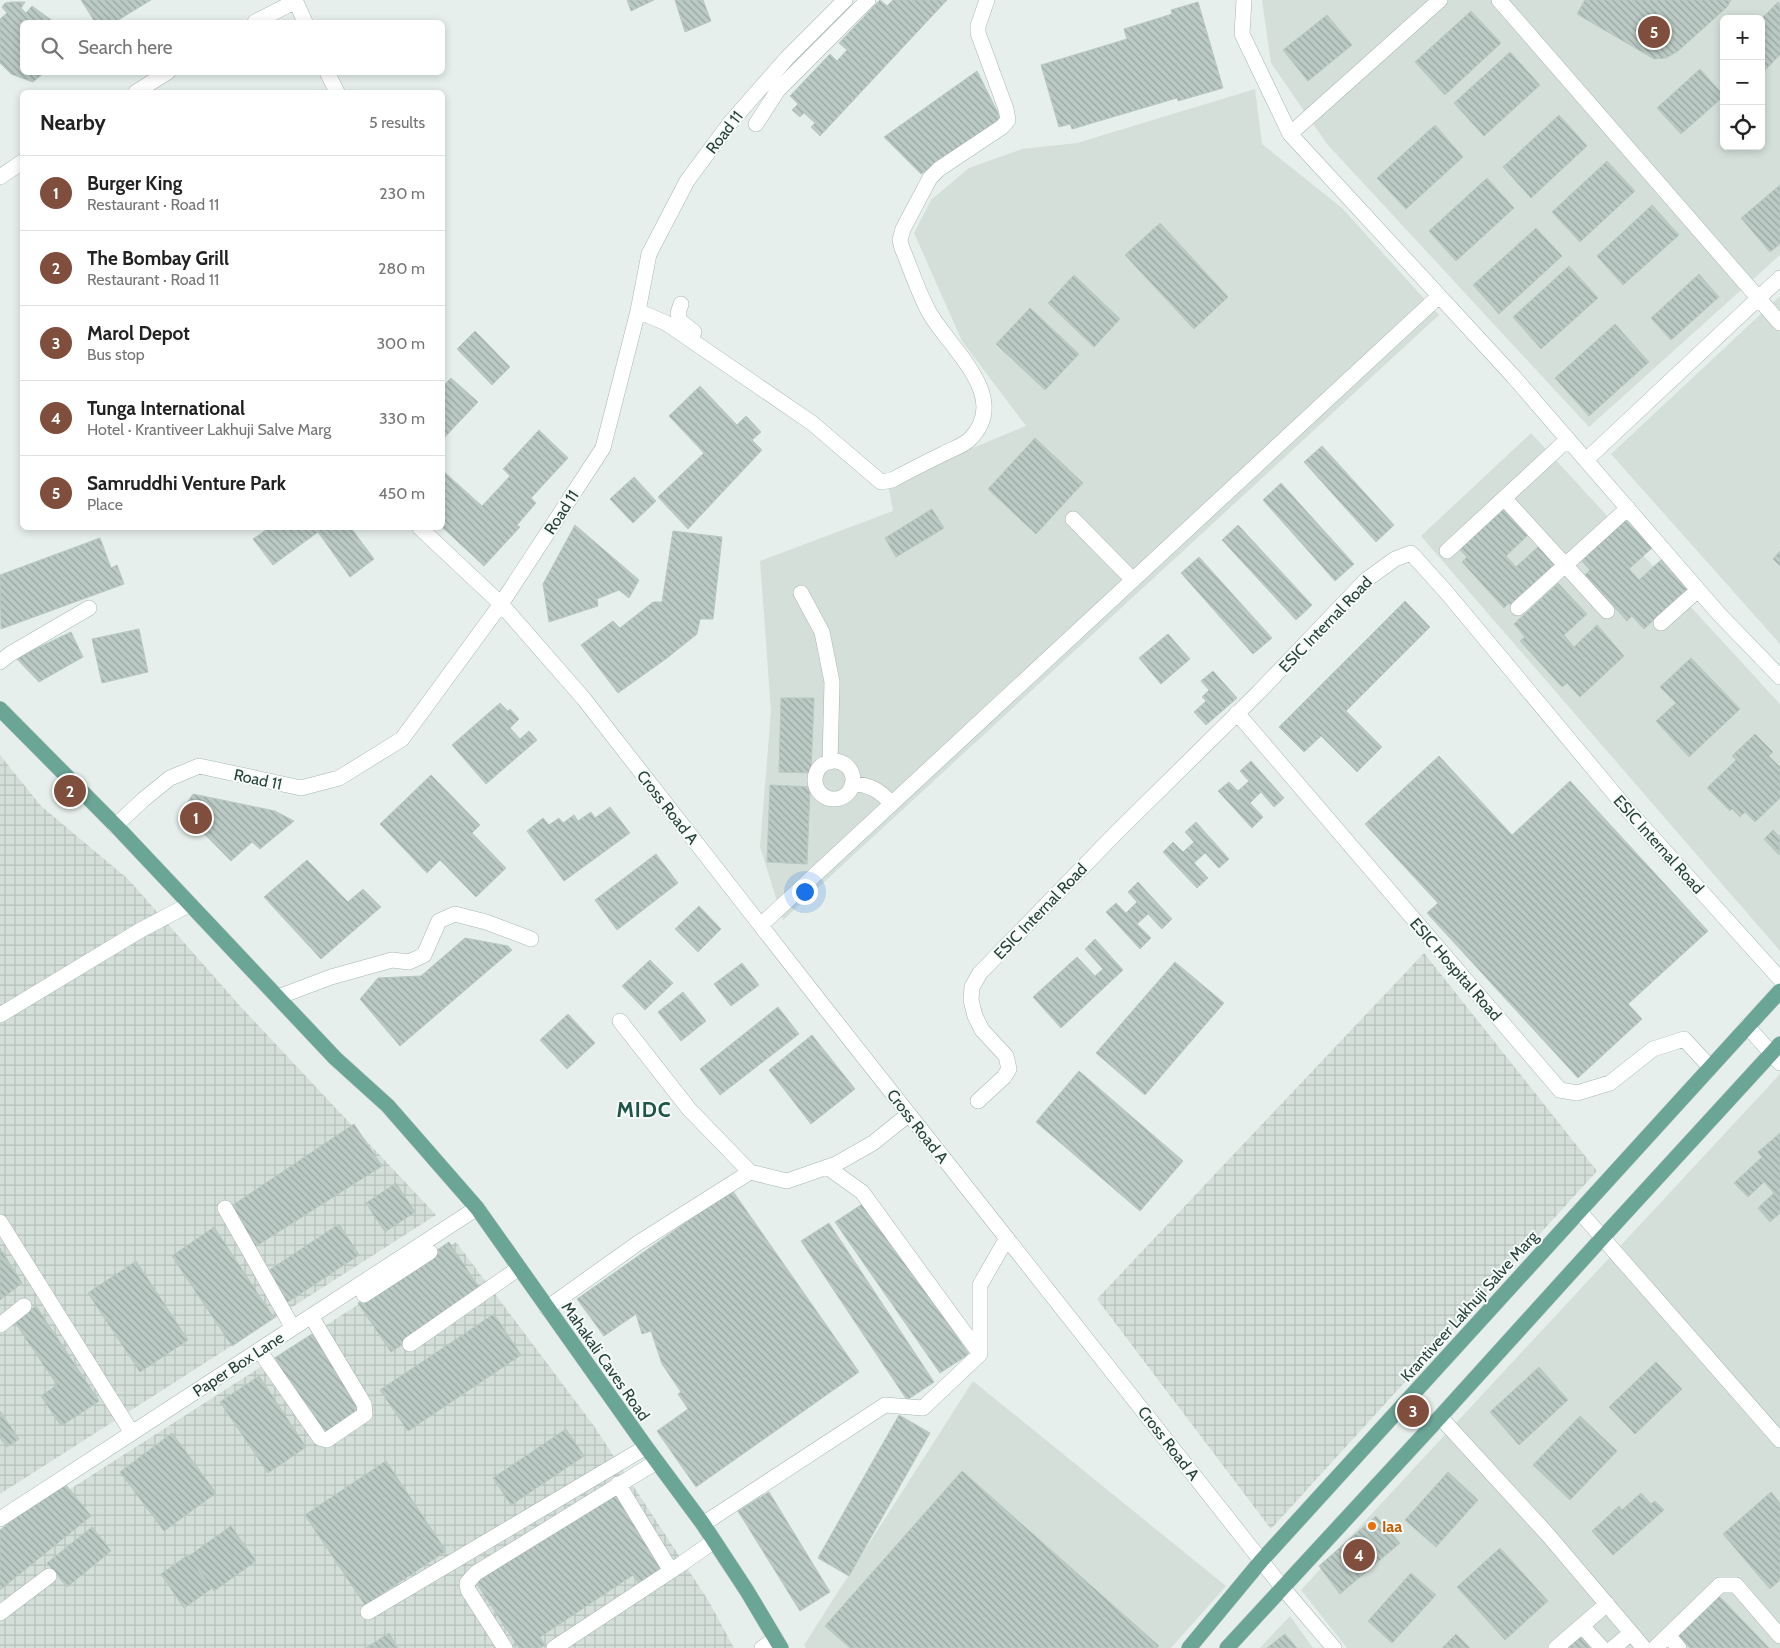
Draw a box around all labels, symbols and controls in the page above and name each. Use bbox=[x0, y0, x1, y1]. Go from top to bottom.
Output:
pin: 5 bbox=[1638, 13, 1670, 51]
map controls bbox=[1720, 15, 1765, 150]
button: + bbox=[1720, 15, 1765, 60]
search box bbox=[20, 20, 445, 75]
icon: search bbox=[38, 34, 66, 62]
text: Search here bbox=[78, 36, 172, 59]
button: − bbox=[1720, 60, 1765, 105]
button: locate bbox=[1720, 105, 1765, 150]
street label: Road 11 bbox=[702, 107, 747, 157]
text: Nearby bbox=[40, 110, 106, 135]
text: 5 results bbox=[369, 113, 425, 132]
text: Burger King bbox=[87, 172, 182, 195]
text: 1 bbox=[53, 184, 59, 203]
text: 230 m bbox=[379, 184, 425, 203]
text: Restaurant · Road 11 bbox=[87, 195, 219, 214]
text: The Bombay Grill bbox=[87, 247, 229, 270]
text: 2 bbox=[52, 259, 60, 278]
text: 280 m bbox=[378, 259, 425, 278]
text: Restaurant · Road 11 bbox=[87, 270, 219, 289]
text: Marol Depot bbox=[87, 322, 190, 345]
text: 3 bbox=[52, 334, 60, 353]
text: 300 m bbox=[376, 334, 425, 353]
text: Bus stop bbox=[87, 345, 145, 364]
text: Tunga International bbox=[87, 397, 245, 420]
text: 4 bbox=[51, 409, 61, 428]
text: 330 m bbox=[379, 409, 425, 428]
text: Hotel · Krantiveer Lakhuji Salve Marg bbox=[87, 420, 331, 439]
text: Samruddhi Venture Park bbox=[87, 472, 286, 495]
text: 5 bbox=[52, 484, 60, 503]
text: 450 m bbox=[378, 484, 425, 503]
street label: Road 11 bbox=[540, 487, 583, 538]
text: Place bbox=[87, 495, 123, 514]
street label: ESIC Internal Road bbox=[1275, 573, 1376, 676]
street label: Road 11 bbox=[232, 765, 284, 794]
street label: Cross Road A bbox=[633, 767, 702, 848]
pin: 2 bbox=[54, 772, 86, 810]
street label: ESIC Internal Road bbox=[1609, 791, 1708, 897]
pin: 1 bbox=[180, 799, 212, 837]
street label: ESIC Internal Road bbox=[990, 860, 1091, 963]
your location bbox=[792, 879, 818, 905]
street label: ESIC Hospital Road bbox=[1406, 914, 1505, 1025]
street label: Cross Road A bbox=[883, 1086, 952, 1167]
district label: MIDC bbox=[616, 1097, 672, 1122]
street label: Krantiveer Lakhuji Salve Marg bbox=[1397, 1226, 1543, 1386]
street label: Mahakali Caves Road bbox=[557, 1298, 654, 1424]
street label: Paper Box Lane bbox=[189, 1328, 287, 1401]
pin: 3 bbox=[1397, 1392, 1429, 1430]
street label: Cross Road A bbox=[1134, 1403, 1203, 1484]
place label: Iaa bbox=[1382, 1517, 1402, 1536]
marker: Iaa bbox=[1366, 1520, 1378, 1532]
pin: 4 bbox=[1343, 1536, 1375, 1574]

